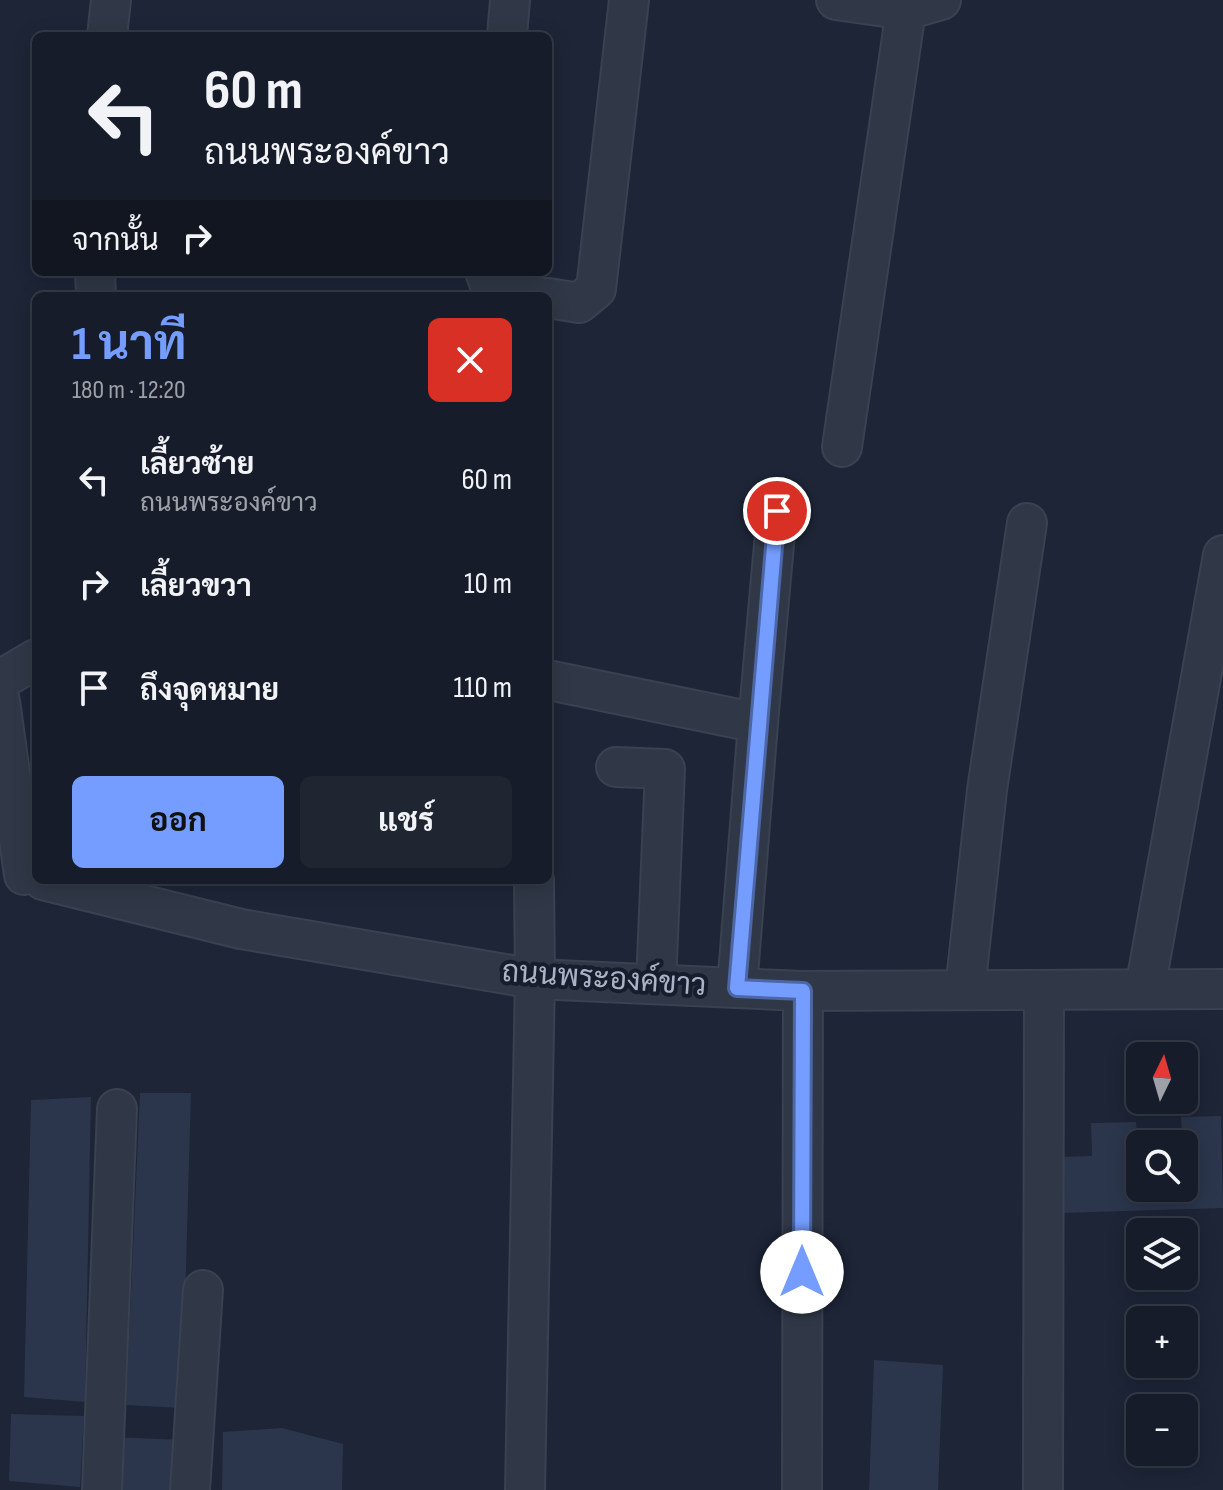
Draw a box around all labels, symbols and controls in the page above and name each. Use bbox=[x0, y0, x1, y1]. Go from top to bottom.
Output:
text: 60 m bbox=[204, 58, 303, 125]
icon: left bbox=[72, 64, 176, 168]
text: ถนนพระองค์ขาว bbox=[204, 132, 450, 175]
icon: right bbox=[175, 216, 219, 260]
text: จากนั้น bbox=[72, 223, 159, 259]
text: 1 นาที bbox=[72, 316, 187, 373]
button: close bbox=[428, 318, 512, 402]
text: 180 m · 12:20 bbox=[72, 375, 186, 406]
text: เลี้ยวซ้าย bbox=[140, 447, 254, 483]
icon: left bbox=[72, 458, 116, 502]
text: 60 m bbox=[461, 462, 512, 498]
pin bbox=[743, 477, 811, 545]
text: ถนนพระองค์ขาว bbox=[140, 488, 318, 519]
icon: arrive bbox=[755, 489, 799, 533]
icon: right bbox=[72, 562, 116, 606]
text: 10 m bbox=[464, 566, 512, 602]
text: เลี้ยวขวา bbox=[140, 569, 252, 605]
icon: arrive bbox=[72, 666, 116, 710]
text: 110 m bbox=[454, 670, 512, 706]
text: ถึงจุดหมาย bbox=[140, 673, 279, 709]
button: ออก bbox=[72, 776, 284, 868]
button: แชร์ bbox=[300, 776, 512, 868]
street label: ถนนพระองค์ขาว bbox=[501, 951, 708, 1004]
north arrow bbox=[1126, 1042, 1198, 1114]
map controls bbox=[1126, 1042, 1198, 1466]
button: search bbox=[1126, 1130, 1198, 1202]
button: layers bbox=[1126, 1218, 1198, 1290]
position arrow bbox=[760, 1230, 844, 1314]
button: + bbox=[1126, 1306, 1198, 1378]
button: − bbox=[1126, 1394, 1198, 1466]

